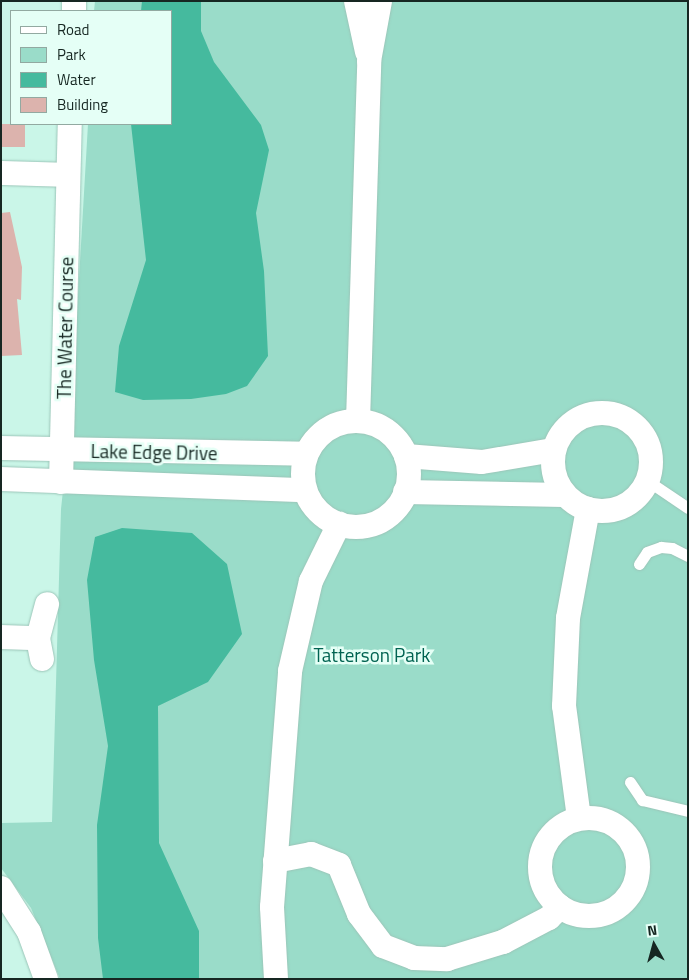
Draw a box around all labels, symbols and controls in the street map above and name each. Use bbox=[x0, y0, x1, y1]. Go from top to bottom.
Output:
legend bbox=[10, 10, 172, 125]
text: Road bbox=[57, 18, 89, 41]
text: Park bbox=[57, 43, 86, 66]
text: Water bbox=[57, 68, 96, 91]
text: Building bbox=[57, 93, 108, 116]
street label: The Water Course bbox=[52, 257, 78, 399]
street label: Lake Edge Drive bbox=[90, 439, 218, 465]
park label: Tatterson Park bbox=[314, 644, 430, 666]
text: N bbox=[646, 919, 658, 941]
north arrow bbox=[629, 920, 679, 970]

